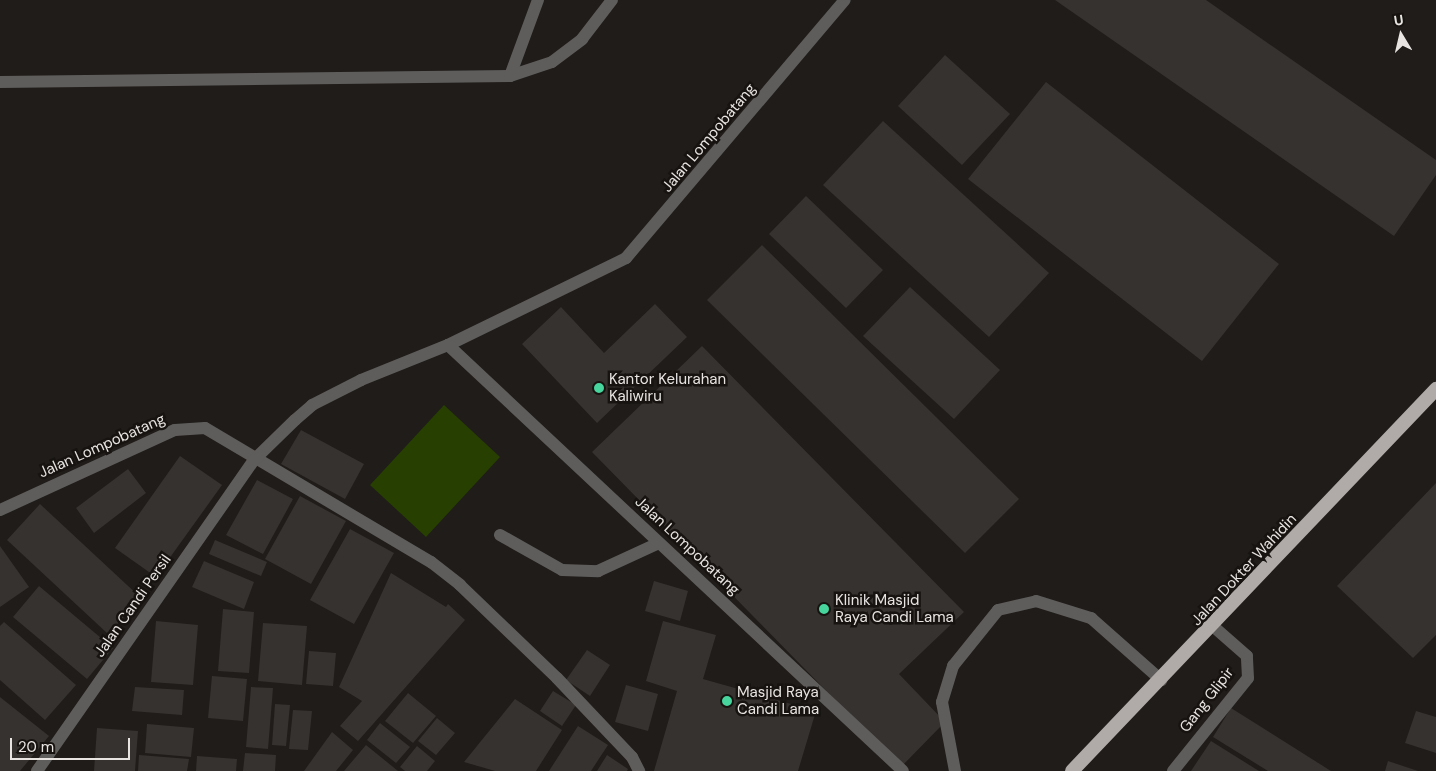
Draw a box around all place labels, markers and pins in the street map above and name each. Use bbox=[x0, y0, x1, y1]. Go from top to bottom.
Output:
place label: Kantor Kelurahan Kaliwiru bbox=[609, 370, 726, 405]
marker: Kantor Kelurahan Kaliwiru bbox=[593, 382, 605, 394]
place label: Klinik Masjid Raya Candi Lama bbox=[835, 591, 954, 626]
marker: Klinik Masjid Raya Candi Lama bbox=[817, 602, 831, 616]
place label: Masjid Raya Candi Lama bbox=[737, 683, 819, 718]
marker: Masjid Raya Candi Lama bbox=[721, 695, 733, 707]

